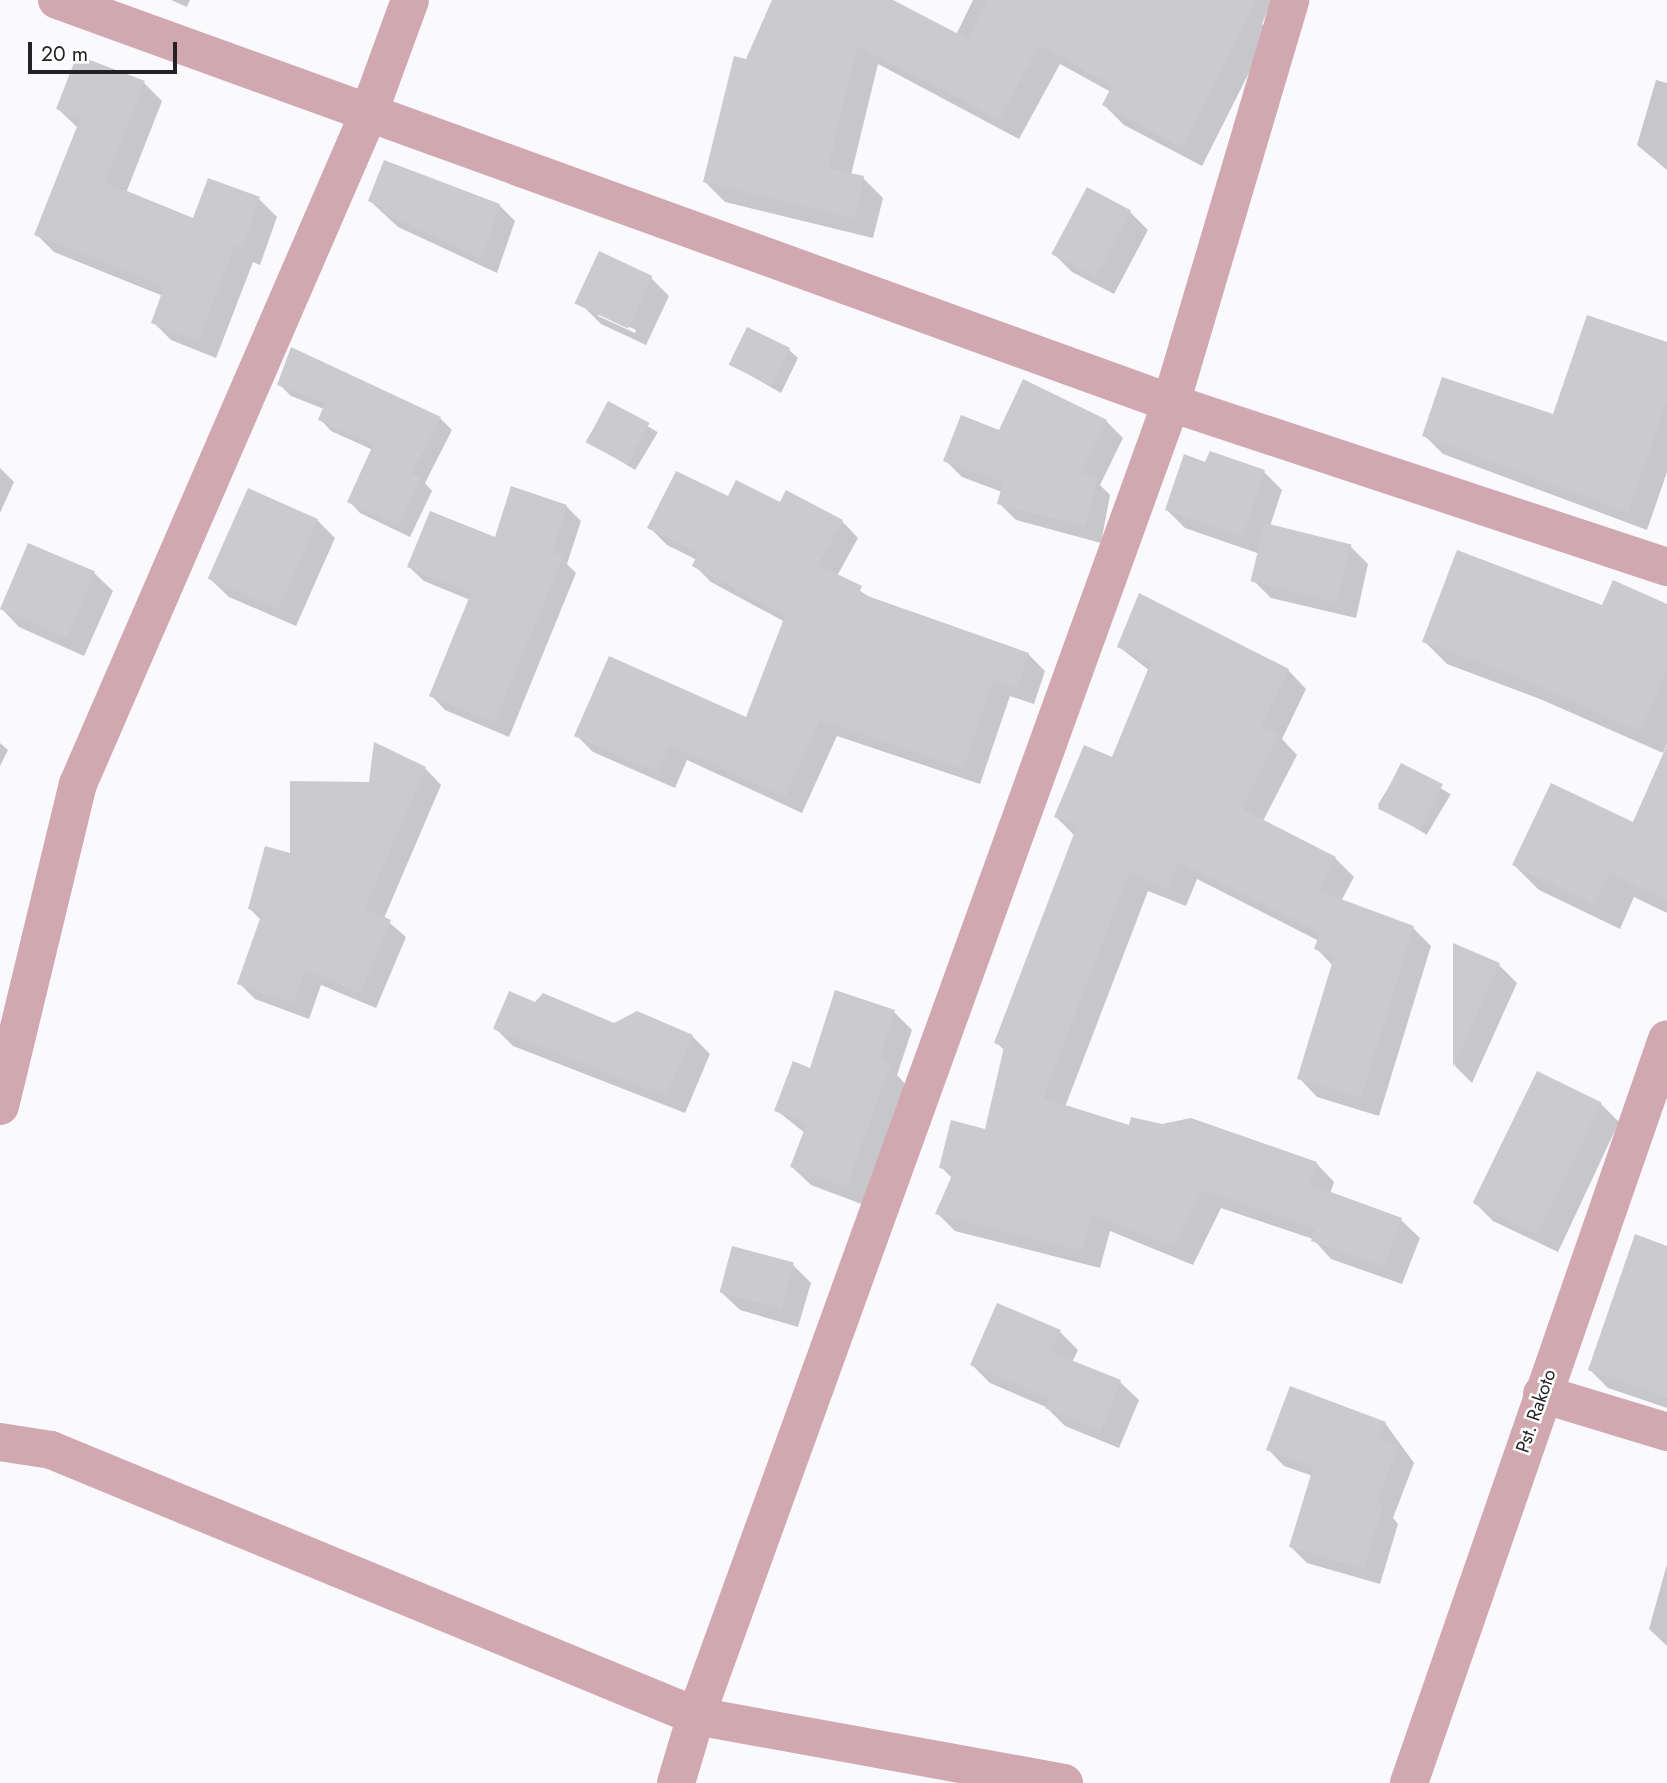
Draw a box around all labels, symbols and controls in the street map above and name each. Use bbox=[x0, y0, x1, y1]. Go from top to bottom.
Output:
scale bar bbox=[32, 28, 180, 72]
text: 20 m bbox=[41, 39, 88, 69]
street label: Pst. Rakoto bbox=[1511, 1366, 1561, 1456]

